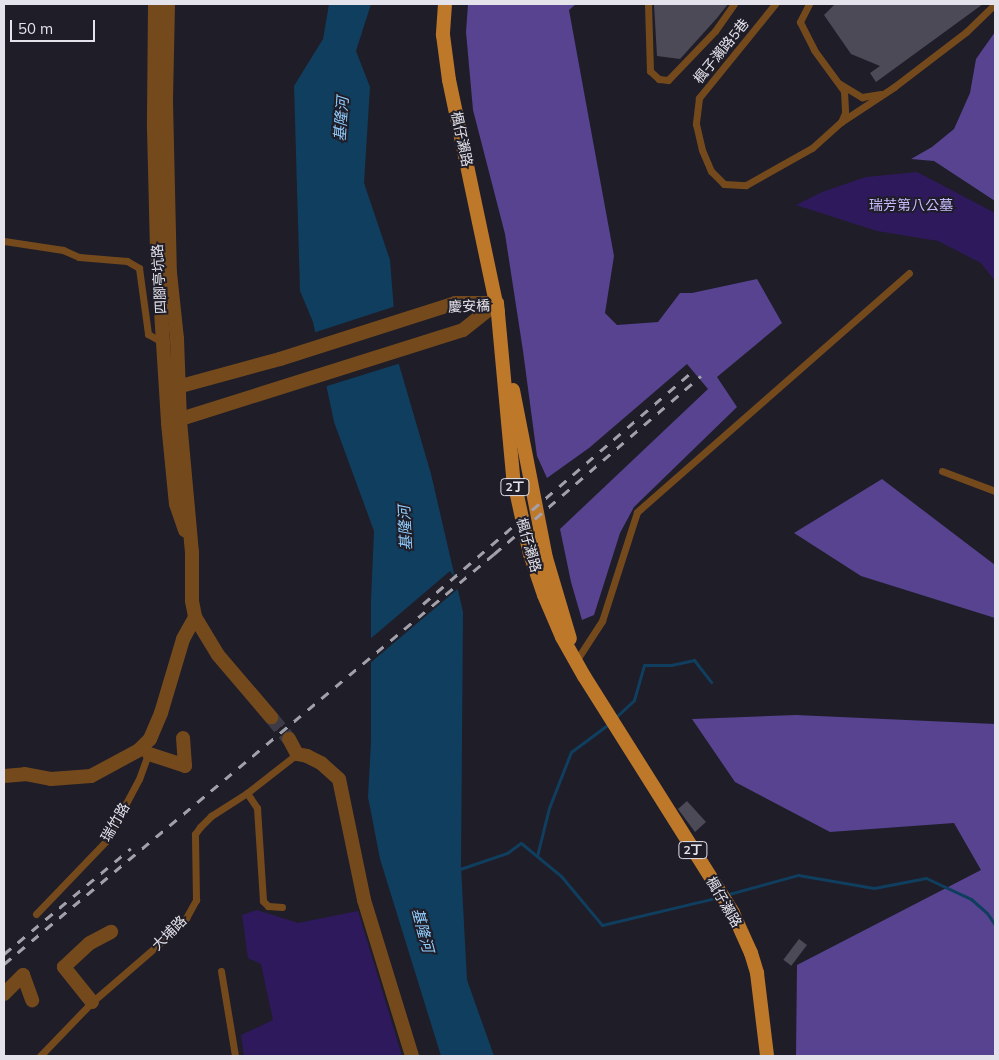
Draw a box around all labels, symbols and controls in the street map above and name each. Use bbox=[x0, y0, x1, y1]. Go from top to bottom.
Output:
scale bar bbox=[12, 10, 98, 42]
street label: 楓子瀨路5巷 bbox=[690, 15, 752, 87]
text: 50 m bbox=[18, 19, 53, 38]
water label: 基隆河 bbox=[330, 96, 352, 142]
street label: 楓仔瀨路 bbox=[448, 110, 476, 168]
park label: 瑞芳第八公墓 bbox=[869, 197, 953, 213]
street label: 四腳亭坑路 bbox=[149, 244, 169, 314]
street label: 慶安橋 bbox=[448, 297, 490, 315]
road number: 2丁 bbox=[500, 478, 530, 497]
water label: 基隆河 bbox=[395, 505, 415, 551]
street label: 楓仔瀨路 bbox=[513, 516, 545, 574]
street label: 瑞竹路 bbox=[97, 800, 133, 844]
road number: 2丁 bbox=[678, 840, 708, 860]
street label: 楓仔瀨路 bbox=[703, 874, 745, 930]
water label: 基隆河 bbox=[408, 906, 438, 954]
street label: 大埔路 bbox=[148, 912, 190, 954]

